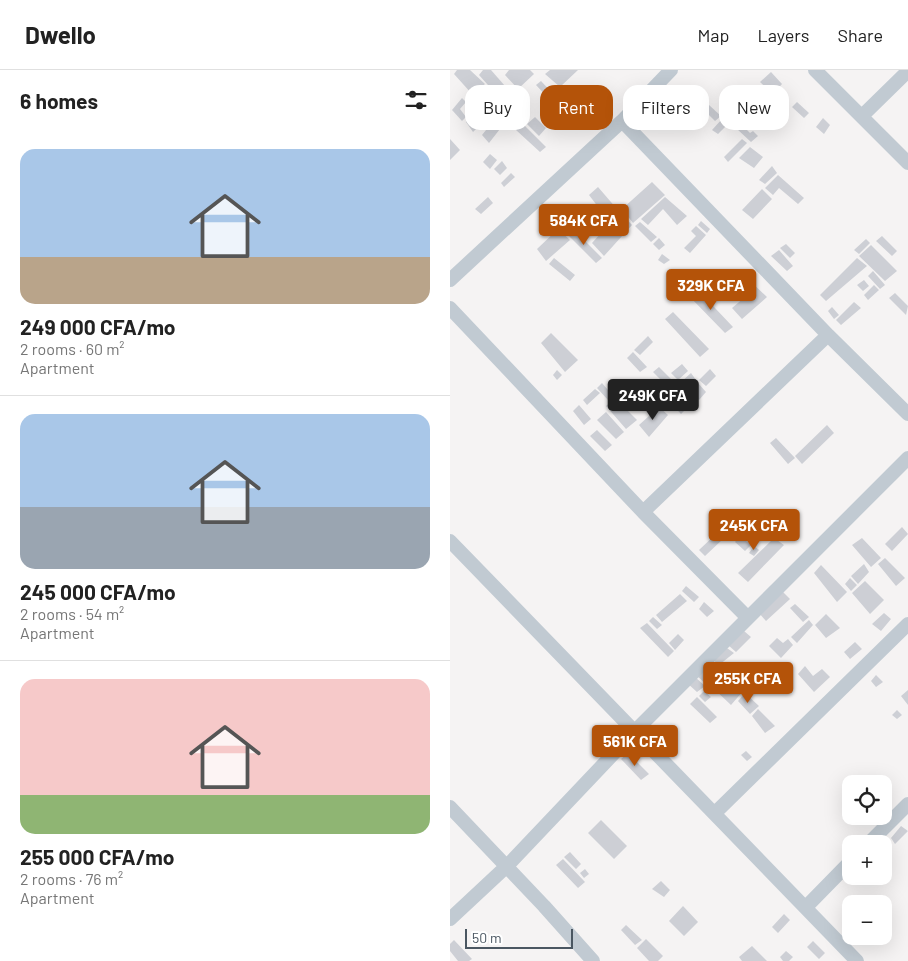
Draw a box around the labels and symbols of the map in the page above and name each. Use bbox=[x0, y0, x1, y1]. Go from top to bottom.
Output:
pin: 584K CFA bbox=[532, 204, 636, 246]
pin: 329K CFA bbox=[659, 268, 763, 311]
pin: 249K CFA bbox=[601, 378, 705, 421]
pin: 245K CFA bbox=[702, 508, 806, 551]
pin: 255K CFA bbox=[696, 662, 800, 704]
pin: 561K CFA bbox=[583, 724, 687, 767]
scale bar bbox=[465, 926, 572, 949]

